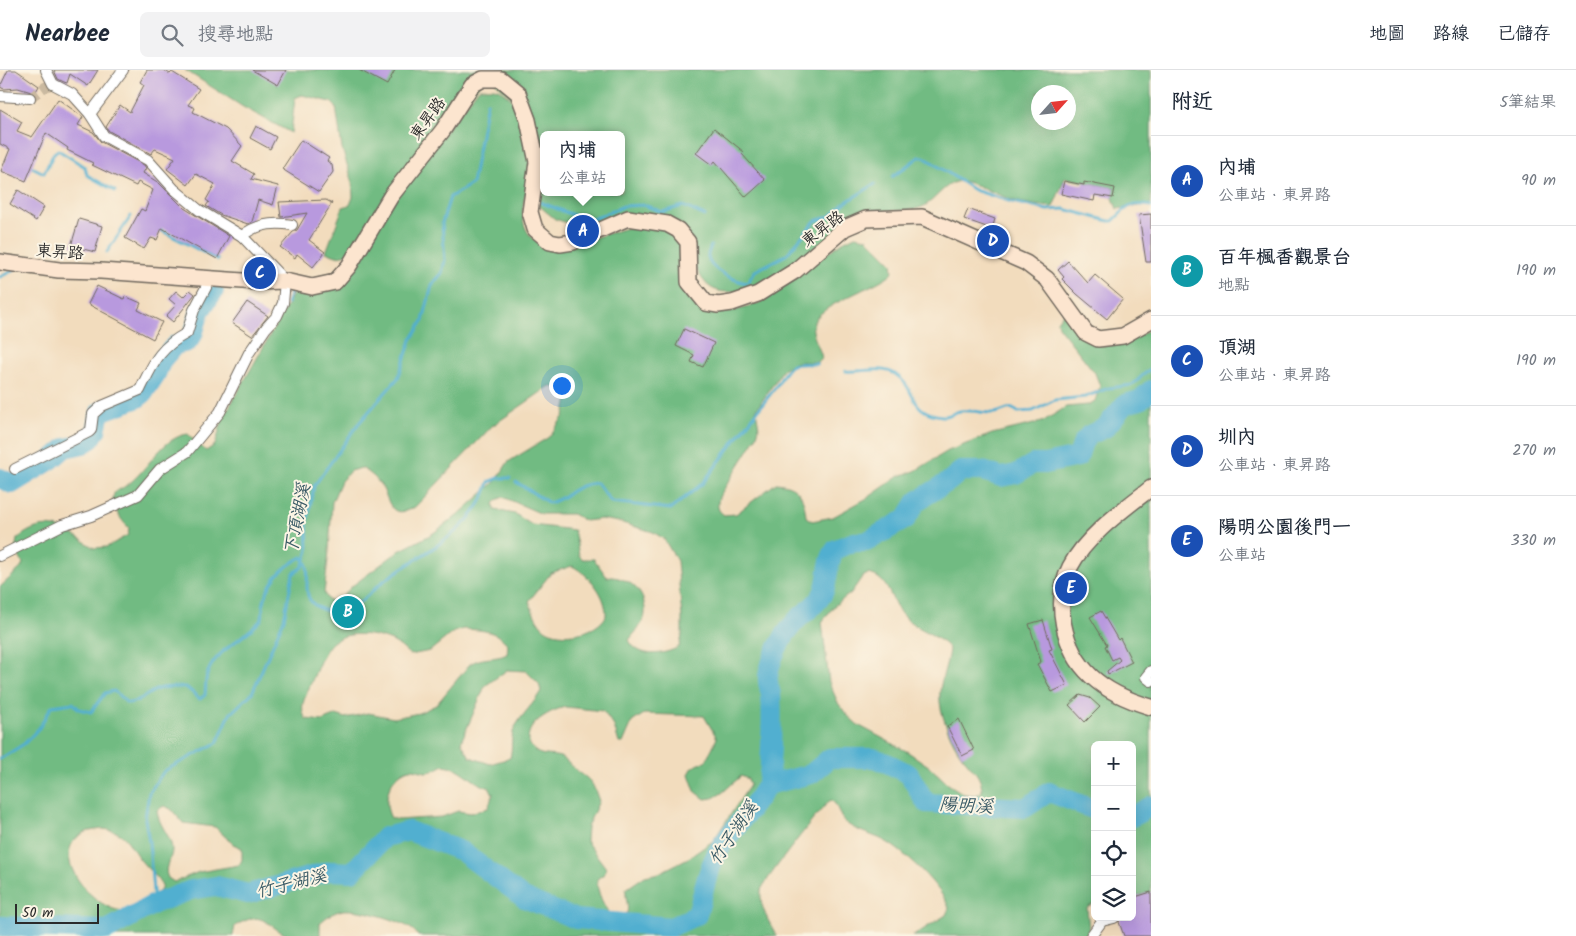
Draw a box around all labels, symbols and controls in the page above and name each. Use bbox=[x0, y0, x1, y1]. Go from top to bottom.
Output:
search box bbox=[140, 12, 490, 57]
text: Nearbee bbox=[25, 15, 110, 54]
text: 搜尋地點 bbox=[198, 20, 274, 50]
text: 地圖 bbox=[1369, 20, 1405, 49]
text: 路線 bbox=[1433, 20, 1469, 49]
text: 已儲存 bbox=[1497, 20, 1551, 49]
icon: search bbox=[158, 21, 186, 49]
north arrow bbox=[1031, 85, 1076, 130]
text: 附近 bbox=[1171, 86, 1213, 119]
text: 5筆結果 bbox=[1499, 90, 1556, 115]
street label: 東昇路 bbox=[404, 92, 452, 146]
popup bbox=[540, 131, 625, 196]
text: 內埔 bbox=[558, 136, 597, 166]
text: 內埔 bbox=[1218, 153, 1256, 183]
text: 公車站 bbox=[558, 166, 607, 191]
text: A bbox=[1182, 168, 1192, 193]
text: 90 m bbox=[1521, 168, 1556, 193]
text: 公車站 · 東昇路 bbox=[1218, 183, 1331, 208]
street label: 東昇路 bbox=[796, 205, 850, 254]
pin: A bbox=[567, 212, 599, 250]
pin: D bbox=[977, 222, 1009, 260]
street label: 東昇路 bbox=[35, 238, 85, 267]
text: 百年楓香觀景台 bbox=[1218, 243, 1351, 273]
pin: C bbox=[244, 254, 276, 292]
text: B bbox=[1182, 258, 1192, 283]
text: 190 m bbox=[1516, 258, 1556, 283]
text: 地點 bbox=[1218, 273, 1250, 298]
text: 頂湖 bbox=[1218, 333, 1256, 363]
text: C bbox=[1182, 348, 1192, 373]
text: 190 m bbox=[1516, 348, 1556, 373]
text: 公車站 · 東昇路 bbox=[1218, 363, 1331, 388]
your location bbox=[549, 373, 575, 399]
text: 圳內 bbox=[1218, 423, 1256, 453]
text: D bbox=[1182, 438, 1192, 463]
text: 270 m bbox=[1512, 438, 1556, 463]
text: 公車站 · 東昇路 bbox=[1218, 453, 1331, 478]
water label: 下頂湖溪 bbox=[277, 480, 320, 557]
text: 陽明公園後門一 bbox=[1218, 513, 1351, 543]
text: E bbox=[1183, 528, 1191, 553]
text: 330 m bbox=[1511, 528, 1556, 553]
text: 公車站 bbox=[1218, 543, 1266, 568]
pin: E bbox=[1055, 569, 1087, 607]
pin: B bbox=[332, 593, 364, 631]
map controls bbox=[1091, 741, 1136, 921]
button: + bbox=[1091, 741, 1136, 786]
button: − bbox=[1091, 786, 1136, 831]
water label: 陽明溪 bbox=[938, 791, 995, 822]
water label: 竹子湖溪 bbox=[702, 795, 767, 872]
button: locate bbox=[1091, 831, 1136, 876]
water label: 竹子湖溪 bbox=[253, 861, 331, 907]
button: layers bbox=[1091, 876, 1136, 921]
scale bar bbox=[15, 901, 99, 924]
text: 50 m bbox=[22, 902, 53, 924]

